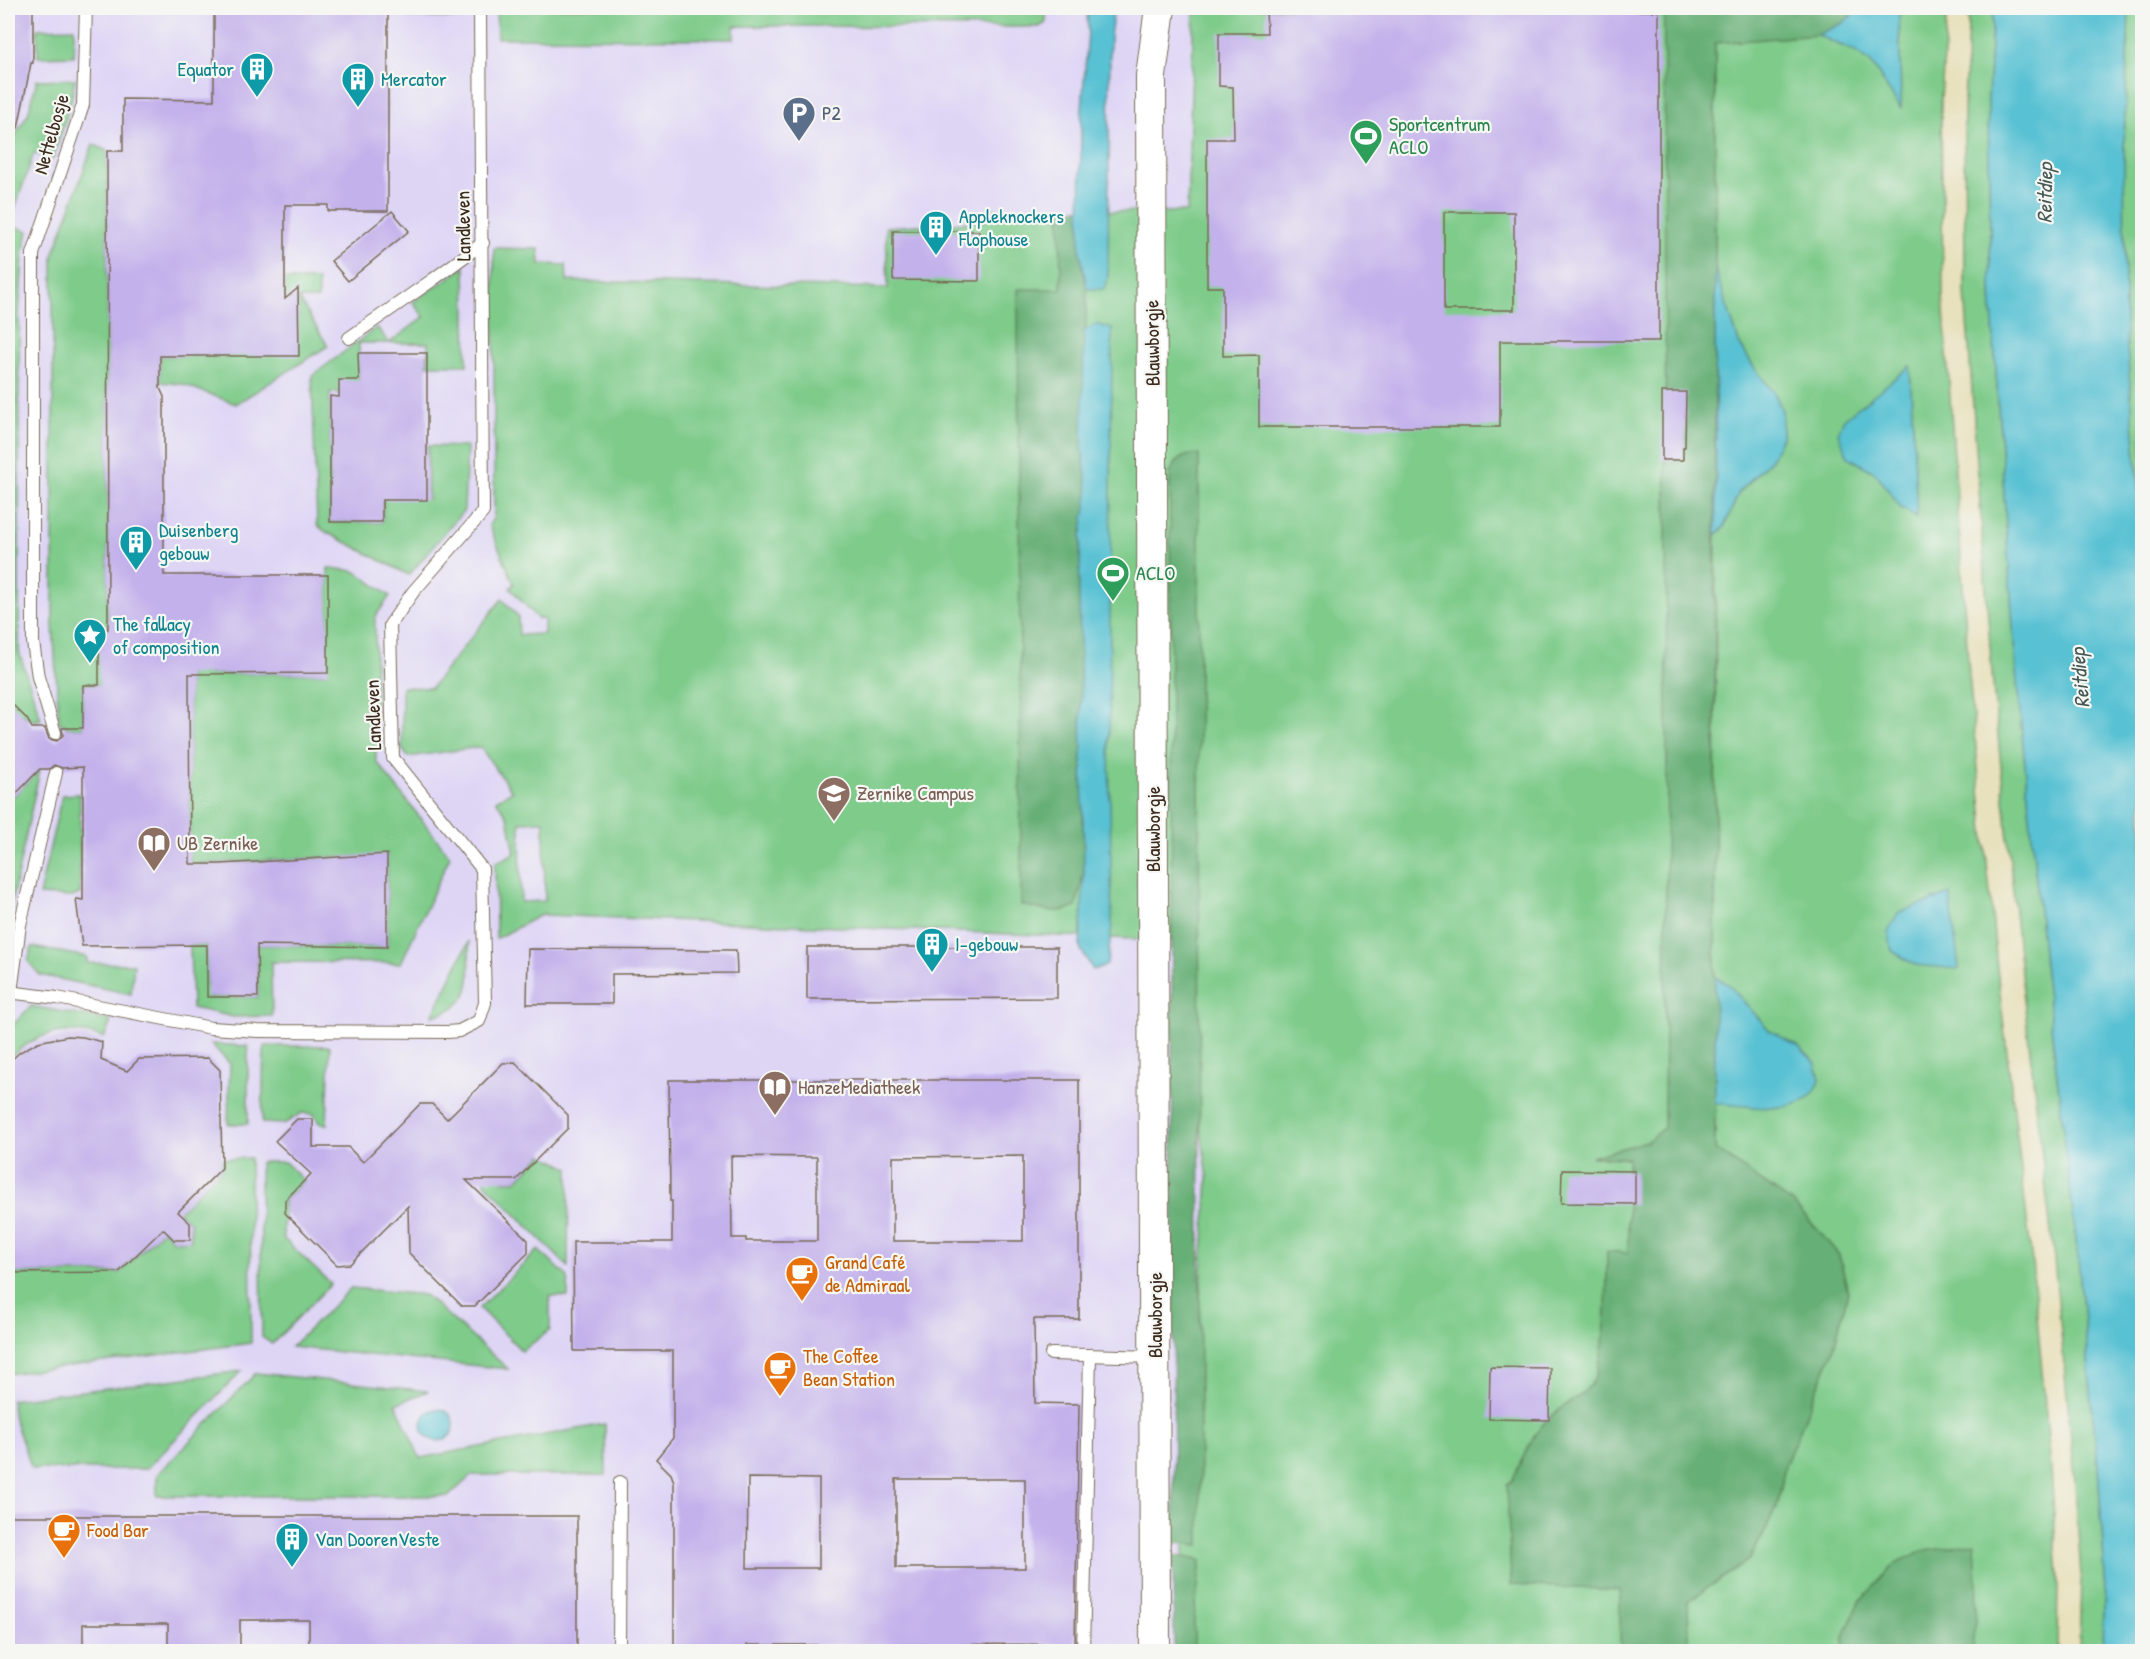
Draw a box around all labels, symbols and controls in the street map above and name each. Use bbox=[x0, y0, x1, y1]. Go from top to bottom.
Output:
building icon: Equator bbox=[239, 51, 275, 98]
place label: Equator bbox=[177, 55, 234, 82]
building icon: Mercator bbox=[340, 61, 376, 108]
place label: Mercator bbox=[381, 65, 447, 92]
street label: Nettelbosje bbox=[26, 91, 75, 177]
parking icon: P2 bbox=[781, 95, 817, 142]
place label: P2 bbox=[822, 99, 842, 126]
place label: Sportcentrum ACLO bbox=[1389, 110, 1490, 160]
sports icon: Sportcentrum ACLO bbox=[1348, 118, 1384, 165]
water label: Reitdiep bbox=[2029, 161, 2060, 223]
street label: Landleven bbox=[448, 191, 477, 261]
place label: Appleknockers Flophouse bbox=[958, 202, 1064, 252]
building icon: Appleknockers Flophouse bbox=[918, 209, 954, 256]
street label: Blauwborgje bbox=[1137, 300, 1166, 386]
place label: Duisenberg gebouw bbox=[159, 516, 239, 566]
building icon: Duisenberg gebouw bbox=[118, 524, 154, 571]
sports icon: ACLO bbox=[1095, 555, 1131, 602]
place label: ACLO bbox=[1136, 559, 1175, 586]
place label: The fallacy of composition bbox=[113, 610, 220, 660]
place icon: The fallacy of composition bbox=[72, 617, 108, 664]
water label: Reitdiep bbox=[2062, 645, 2097, 709]
street label: Landleven bbox=[358, 679, 387, 751]
school or university icon: Zernike Campus bbox=[816, 775, 852, 822]
place label: Zernike Campus bbox=[857, 779, 974, 806]
street label: Blauwborgje bbox=[1139, 786, 1166, 872]
library icon: UB Zernike bbox=[136, 825, 172, 872]
place label: UB Zernike bbox=[177, 829, 258, 856]
building icon: I-gebouw bbox=[914, 926, 950, 973]
place label: I-gebouw bbox=[955, 930, 1018, 957]
library icon: HanzeMediatheek bbox=[757, 1069, 793, 1116]
place label: HanzeMediatheek bbox=[798, 1073, 920, 1100]
place label: Grand Café de Admiraal bbox=[825, 1248, 910, 1298]
cafe icon: Grand Café de Admiraal bbox=[784, 1255, 820, 1302]
street label: Blauwborgje bbox=[1141, 1272, 1168, 1358]
place label: The Coffee Bean Station bbox=[803, 1342, 895, 1392]
cafe icon: The Coffee Bean Station bbox=[762, 1350, 798, 1397]
cafe icon: Food Bar bbox=[46, 1512, 82, 1559]
place label: Food Bar bbox=[86, 1516, 149, 1543]
building icon: Van DoorenVeste bbox=[274, 1521, 310, 1568]
place label: Van DoorenVeste bbox=[315, 1525, 440, 1552]

